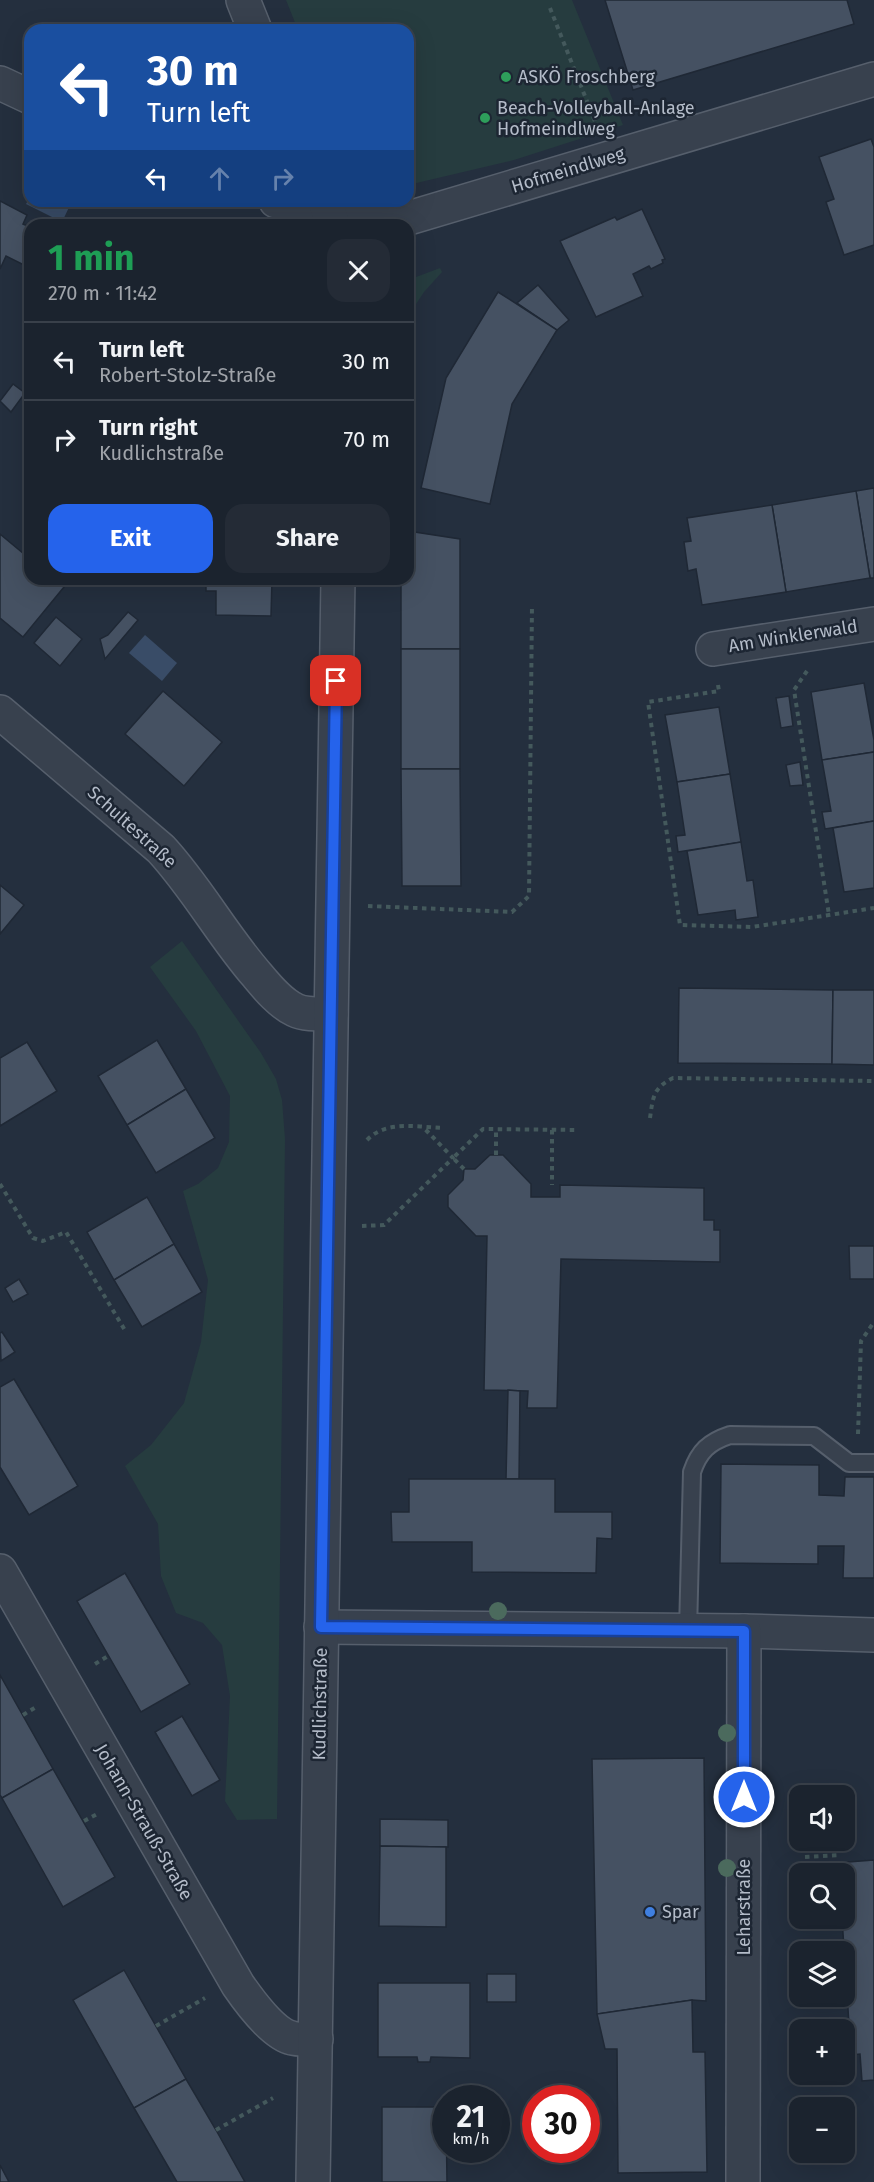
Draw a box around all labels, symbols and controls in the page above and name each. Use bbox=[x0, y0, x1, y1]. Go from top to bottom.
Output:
text: 30 m bbox=[147, 46, 239, 96]
icon: left bbox=[48, 48, 126, 126]
place label: ASKÖ Froschberg bbox=[518, 66, 656, 88]
marker: ASKÖ Froschberg bbox=[499, 70, 513, 84]
text: Turn left bbox=[147, 97, 250, 129]
place label: Beach-Volleyball-Anlage Hofmeindlweg bbox=[497, 97, 695, 140]
marker: Beach-Volleyball-Anlage Hofmeindlweg bbox=[478, 111, 492, 125]
street label: Hofmeindlweg bbox=[508, 142, 628, 198]
icon: left bbox=[140, 162, 173, 195]
icon: ahead bbox=[203, 162, 236, 195]
icon: right bbox=[266, 162, 299, 195]
text: 1 min bbox=[48, 236, 135, 280]
button: close bbox=[327, 239, 390, 302]
text: 270 m · 11:42 bbox=[48, 281, 157, 305]
text: Turn left bbox=[99, 336, 184, 363]
icon: left bbox=[48, 345, 81, 378]
text: 30 m bbox=[342, 348, 390, 375]
text: Robert-Stolz-Straße bbox=[99, 363, 276, 387]
text: Turn right bbox=[99, 414, 198, 441]
icon: right bbox=[48, 423, 81, 456]
text: 70 m bbox=[344, 426, 390, 453]
text: Kudlichstraße bbox=[99, 441, 224, 465]
button: Exit bbox=[48, 504, 213, 573]
button: Share bbox=[225, 504, 390, 573]
street label: Am Winklerwald bbox=[727, 615, 859, 657]
pin bbox=[310, 655, 361, 706]
icon: arrive bbox=[319, 664, 352, 697]
street label: Schultestraße bbox=[83, 781, 181, 873]
street label: Kudlichstraße bbox=[308, 1647, 332, 1761]
street label: Johann-Strauß-Straße bbox=[90, 1740, 198, 1904]
position arrow bbox=[712, 1765, 776, 1829]
map controls bbox=[789, 1785, 855, 2163]
button: sound bbox=[789, 1785, 855, 1851]
street label: Leharstraße bbox=[733, 1859, 755, 1955]
button: search bbox=[789, 1863, 855, 1929]
place label: Spar bbox=[662, 1901, 699, 1923]
marker: Spar bbox=[643, 1905, 657, 1919]
button: layers bbox=[789, 1941, 855, 2007]
button: + bbox=[789, 2019, 855, 2085]
speed limit sign: 30 bbox=[522, 2085, 600, 2163]
button: − bbox=[789, 2097, 855, 2163]
text: 21 bbox=[457, 2099, 485, 2135]
text: km/h bbox=[452, 2130, 490, 2148]

